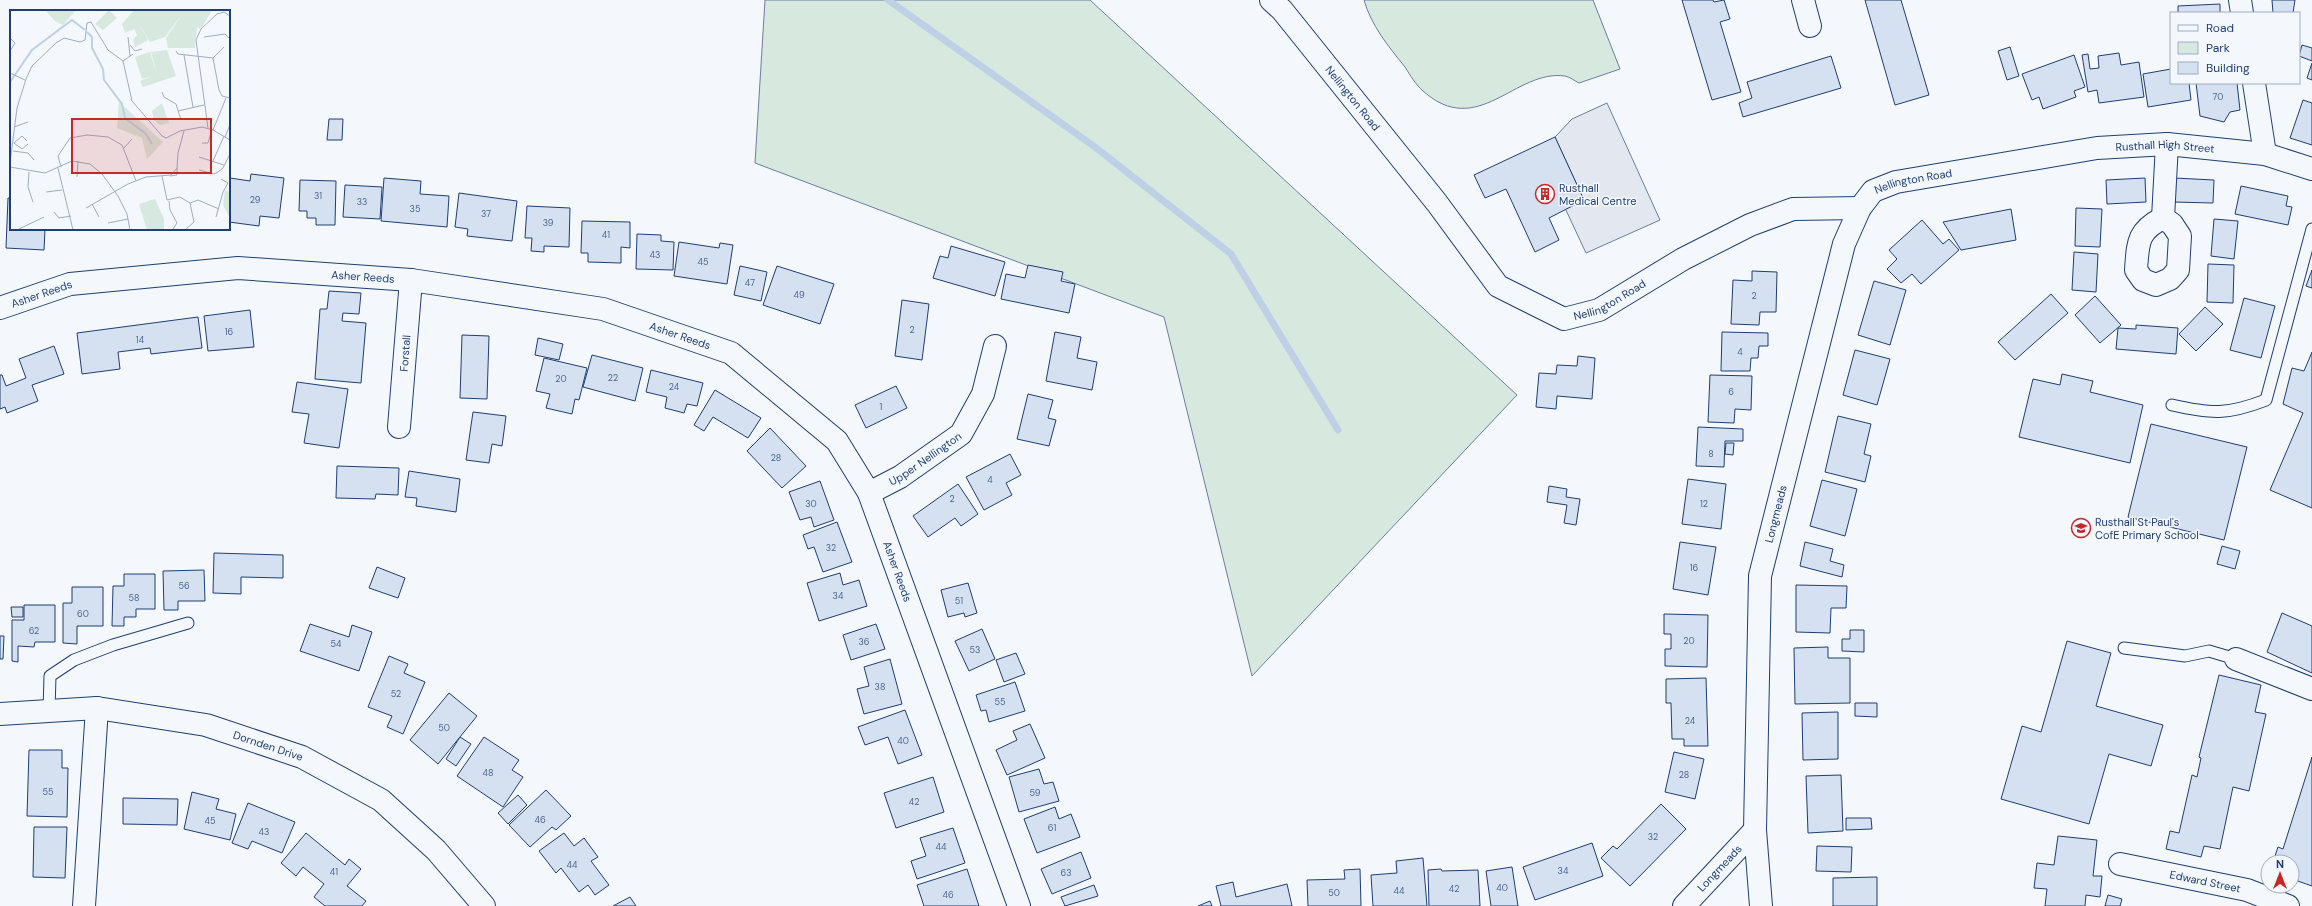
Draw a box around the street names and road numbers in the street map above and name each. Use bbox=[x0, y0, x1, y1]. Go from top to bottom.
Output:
street label: Nellington Road bbox=[1322, 63, 1383, 134]
street label: Rusthall High Street bbox=[2115, 137, 2215, 156]
street label: Nellington Road bbox=[1872, 166, 1953, 197]
street label: Asher Reeds bbox=[331, 267, 395, 286]
street label: Nellington Road bbox=[1572, 276, 1648, 323]
street label: Asher Reeds bbox=[9, 277, 74, 311]
street label: Asher Reeds bbox=[648, 319, 713, 352]
street label: Forstall bbox=[397, 334, 413, 372]
street label: Upper Nellington bbox=[887, 429, 964, 488]
street label: Longmeads bbox=[1762, 484, 1790, 544]
street label: Asher Reeds bbox=[880, 539, 915, 604]
street label: Dornden Drive bbox=[231, 728, 305, 764]
street label: Longmeads bbox=[1694, 842, 1745, 894]
street label: Edward Street bbox=[2168, 867, 2242, 896]

